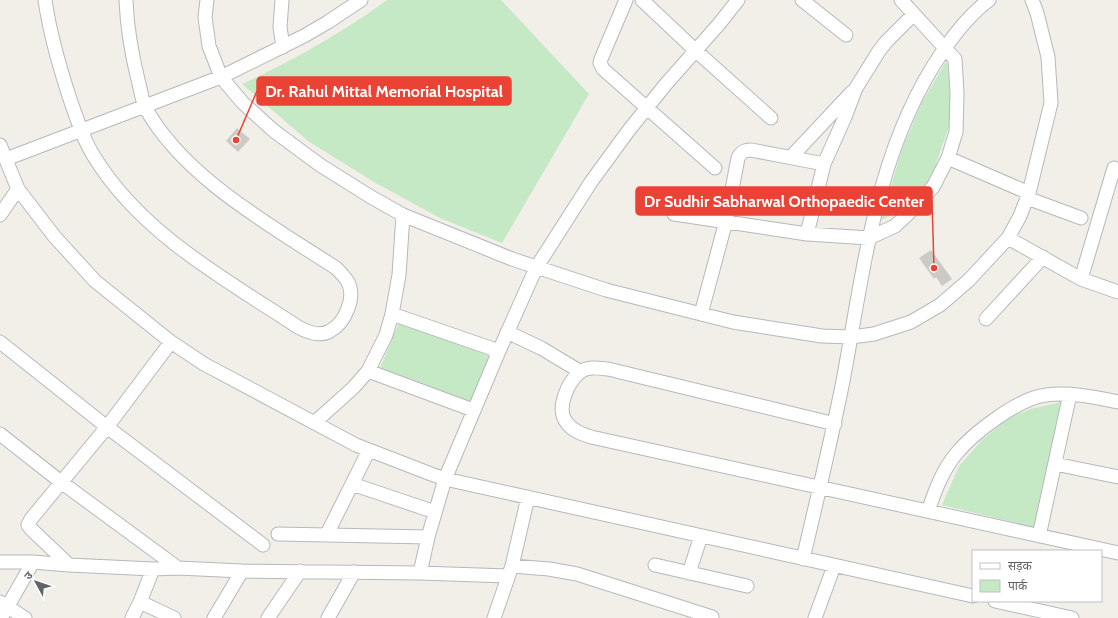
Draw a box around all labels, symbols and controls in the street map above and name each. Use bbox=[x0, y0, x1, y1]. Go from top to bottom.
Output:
callout: Dr. Rahul Mittal Memorial Hospital bbox=[257, 77, 511, 105]
text: Dr. Rahul Mittal Memorial Hospital bbox=[265, 82, 503, 101]
callout: Dr Sudhir Sabharwal Orthopaedic Center bbox=[636, 187, 932, 215]
text: Dr Sudhir Sabharwal Orthopaedic Center bbox=[644, 192, 925, 211]
legend bbox=[972, 550, 1102, 602]
text: सड़क bbox=[1008, 558, 1033, 573]
north arrow bbox=[16, 562, 56, 602]
text: उ bbox=[21, 568, 36, 583]
text: पार्क bbox=[1008, 578, 1028, 593]

